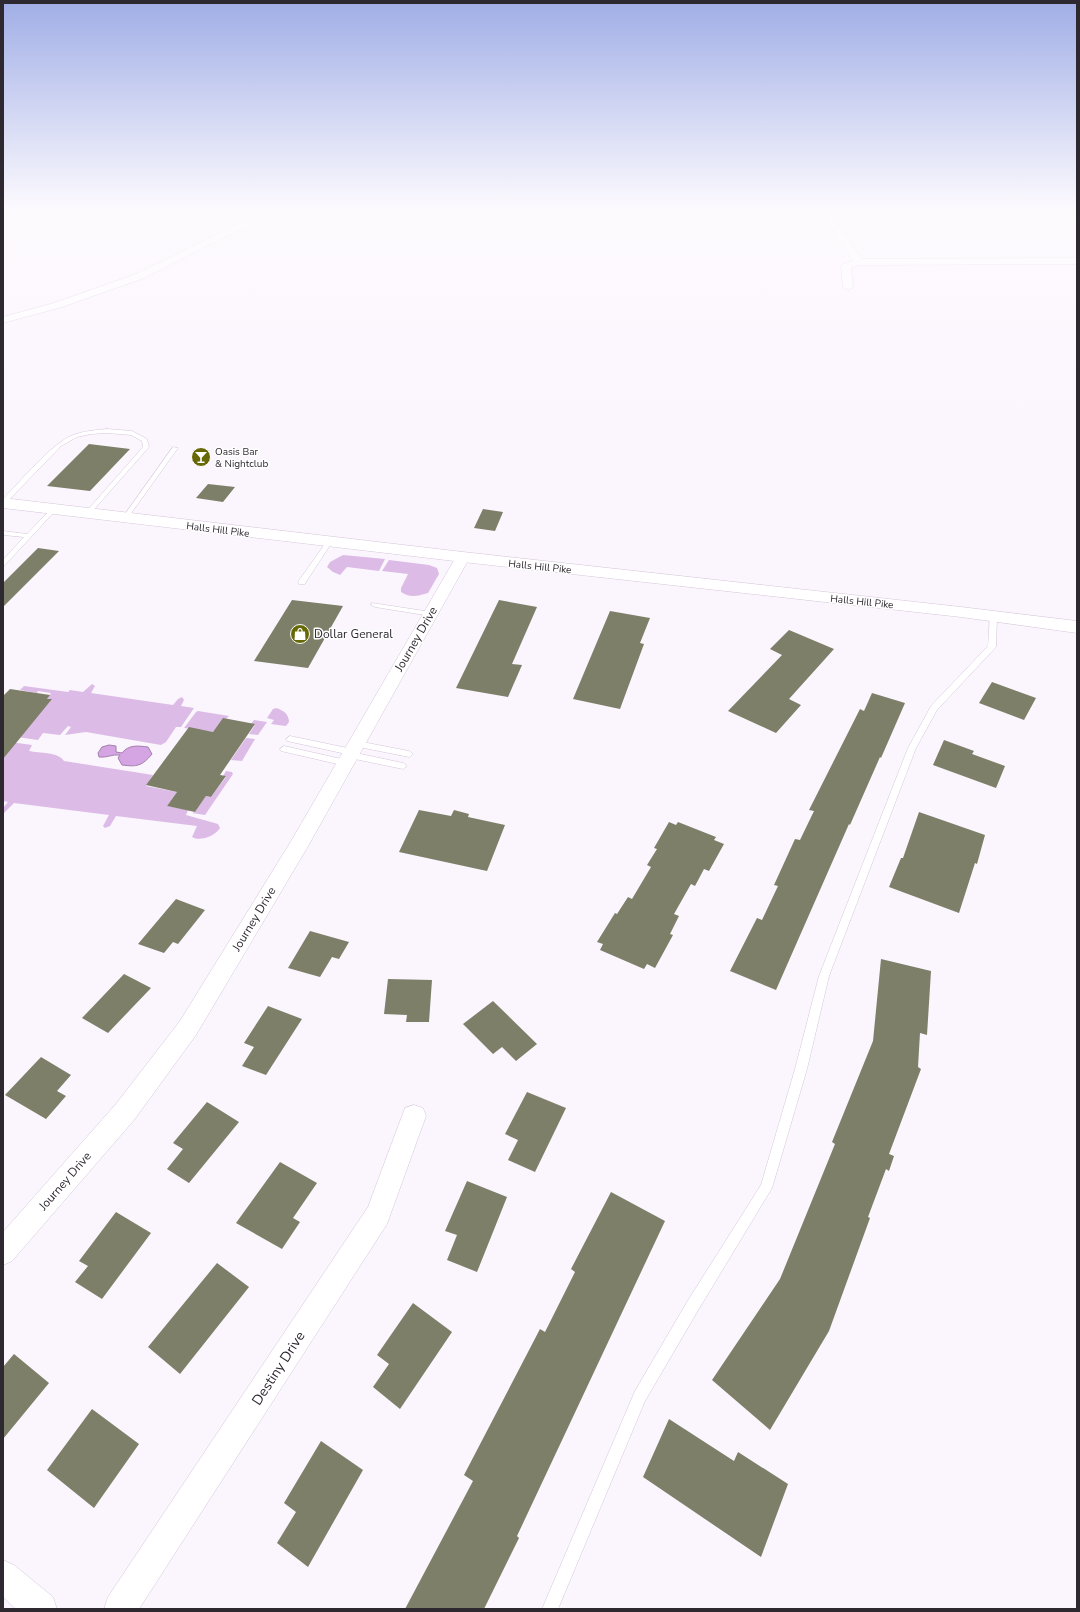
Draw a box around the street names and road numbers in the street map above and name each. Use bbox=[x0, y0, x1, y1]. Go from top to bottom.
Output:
street label: Halls Hill Pike bbox=[186, 519, 250, 541]
street label: Halls Hill Pike bbox=[508, 557, 572, 577]
street label: Halls Hill Pike bbox=[830, 592, 894, 612]
street label: Journey Drive bbox=[390, 604, 441, 675]
street label: Journey Drive bbox=[228, 884, 280, 955]
street label: Journey Drive bbox=[35, 1148, 95, 1214]
street label: Destiny Drive bbox=[247, 1328, 309, 1409]

